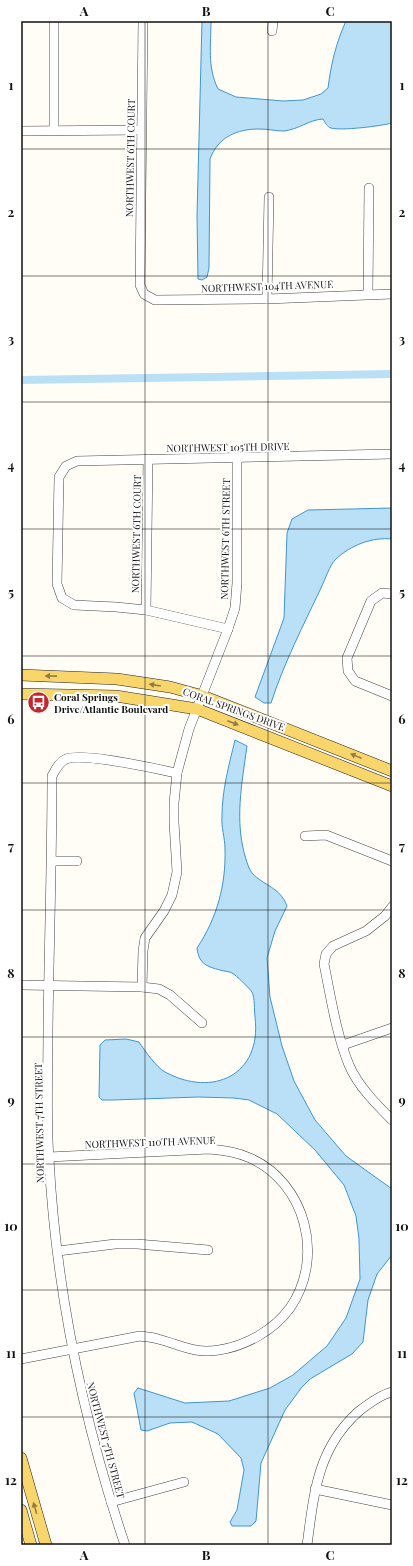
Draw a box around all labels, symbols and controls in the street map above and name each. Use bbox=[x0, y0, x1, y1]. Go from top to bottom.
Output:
text: A bbox=[79, 2, 89, 19]
text: B bbox=[202, 2, 211, 19]
text: C bbox=[325, 2, 335, 19]
text: 1 bbox=[9, 76, 14, 93]
text: 1 bbox=[400, 76, 405, 93]
street label: NORTHWEST 6TH COURT bbox=[122, 99, 138, 217]
text: 2 bbox=[8, 203, 15, 220]
text: 2 bbox=[399, 203, 406, 220]
street label: NORTHWEST 104TH AVENUE bbox=[201, 277, 333, 295]
text: 3 bbox=[8, 330, 14, 347]
text: 3 bbox=[399, 330, 405, 347]
street label: NORTHWEST 105TH DRIVE bbox=[166, 439, 290, 455]
text: 4 bbox=[8, 456, 15, 473]
text: 4 bbox=[399, 456, 406, 473]
street label: NORTHWEST 6TH COURT bbox=[128, 475, 144, 593]
street label: NORTHWEST 6TH STREET bbox=[217, 478, 233, 600]
text: 5 bbox=[8, 583, 14, 600]
text: 5 bbox=[399, 583, 405, 600]
one-way arrow bbox=[44, 673, 57, 679]
one-way arrow bbox=[148, 682, 161, 688]
street label: CORAL SPRINGS DRIVE bbox=[181, 684, 287, 734]
bus stop icon: Coral Springs Drive/Atlantic Boulevard bbox=[25, 690, 51, 716]
place label: Coral Springs Drive/Atlantic Boulevard bbox=[54, 690, 168, 716]
text: 6 bbox=[7, 710, 15, 727]
text: 6 bbox=[398, 710, 406, 727]
one-way arrow bbox=[227, 721, 239, 727]
one-way arrow bbox=[350, 753, 361, 759]
text: 7 bbox=[8, 837, 14, 854]
text: 7 bbox=[399, 837, 405, 854]
text: 8 bbox=[7, 964, 15, 981]
text: 8 bbox=[398, 964, 406, 981]
street label: NORTHWEST 7TH STREET bbox=[31, 1063, 47, 1183]
text: 9 bbox=[7, 1091, 15, 1108]
text: 9 bbox=[398, 1091, 406, 1108]
street label: NORTHWEST 110TH AVENUE bbox=[84, 1133, 216, 1151]
text: 10 bbox=[4, 1217, 18, 1234]
text: 10 bbox=[395, 1217, 409, 1234]
text: 11 bbox=[6, 1344, 16, 1361]
text: 11 bbox=[397, 1344, 407, 1361]
street label: NORTHWEST 7TH STREET bbox=[84, 1380, 128, 1500]
text: 12 bbox=[5, 1471, 17, 1488]
text: 12 bbox=[396, 1471, 408, 1488]
one-way arrow bbox=[32, 1501, 38, 1513]
text: A bbox=[79, 1546, 89, 1563]
text: B bbox=[202, 1546, 211, 1563]
text: C bbox=[325, 1546, 335, 1563]

